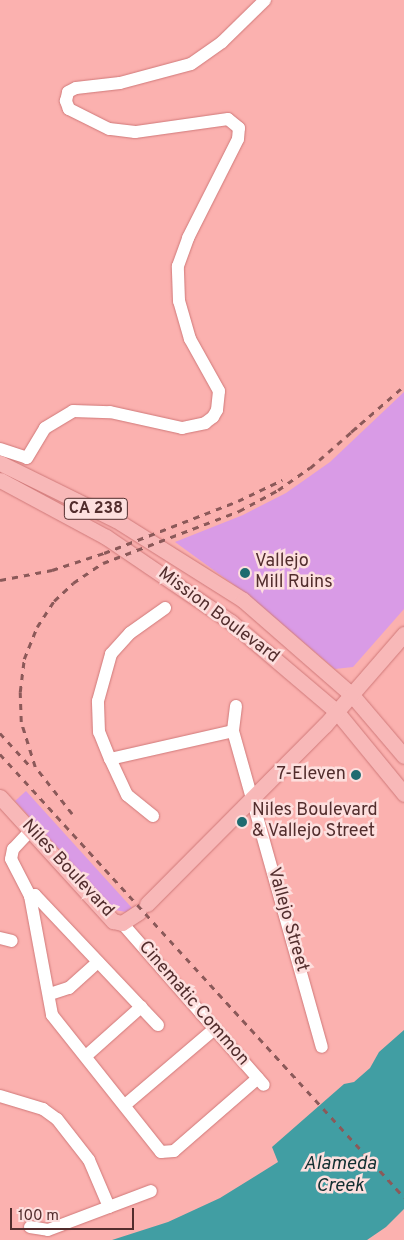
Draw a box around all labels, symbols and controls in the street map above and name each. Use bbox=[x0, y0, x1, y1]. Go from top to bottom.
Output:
road number: CA 238 bbox=[64, 496, 128, 522]
place label: Vallejo Mill Ruins bbox=[255, 552, 333, 594]
street label: Mission Boulevard bbox=[153, 563, 283, 669]
marker: Vallejo Mill Ruins bbox=[239, 567, 251, 579]
place label: 7-Eleven bbox=[277, 764, 346, 786]
marker: 7-Eleven bbox=[350, 769, 362, 781]
place label: Niles Boulevard & Vallejo Street bbox=[252, 801, 378, 844]
street label: Niles Boulevard bbox=[16, 816, 118, 922]
marker: Niles Boulevard & Vallejo Street bbox=[236, 816, 248, 828]
street label: Vallejo Street bbox=[262, 865, 312, 975]
street label: Cinematic Common bbox=[133, 937, 253, 1071]
water label: Alameda Creek bbox=[304, 1154, 376, 1198]
scale bar bbox=[12, 1198, 136, 1230]
text: 100 m bbox=[18, 1207, 59, 1226]

